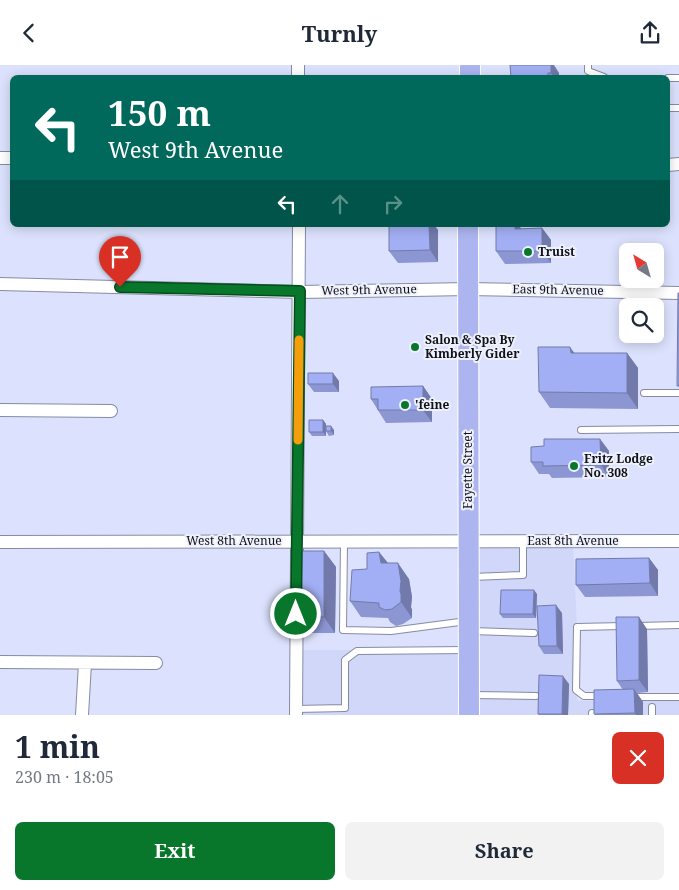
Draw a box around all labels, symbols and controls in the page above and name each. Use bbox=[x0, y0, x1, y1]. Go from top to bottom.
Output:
text: Turnly bbox=[302, 18, 377, 48]
icon: back bbox=[15, 19, 43, 47]
icon: share bbox=[636, 19, 664, 47]
text: 150 m bbox=[108, 89, 211, 136]
icon: left bbox=[25, 95, 90, 160]
text: West 9th Avenue bbox=[108, 134, 283, 164]
icon: left bbox=[273, 190, 301, 218]
icon: ahead bbox=[326, 190, 354, 218]
icon: right bbox=[379, 190, 407, 218]
pin bbox=[99, 236, 141, 287]
icon: arrive bbox=[106, 243, 134, 271]
place label: Truist bbox=[538, 243, 575, 260]
north arrow bbox=[619, 243, 664, 287]
map controls bbox=[619, 243, 664, 343]
marker: Truist bbox=[522, 246, 534, 258]
street label: West 9th Avenue bbox=[321, 280, 417, 299]
street label: East 9th Avenue bbox=[512, 280, 604, 299]
button: search bbox=[619, 298, 664, 343]
place label: Salon & Spa By Kimberly Gider bbox=[425, 331, 520, 362]
marker: Salon & Spa By Kimberly Gider bbox=[409, 341, 421, 353]
place label: 'feine bbox=[415, 396, 449, 413]
marker: 'feine bbox=[399, 399, 411, 411]
street label: Fayette Street bbox=[459, 431, 476, 509]
place label: Fritz Lodge No. 308 bbox=[584, 450, 653, 481]
marker: Fritz Lodge No. 308 bbox=[568, 460, 580, 472]
street label: West 8th Avenue bbox=[186, 532, 282, 549]
street label: East 8th Avenue bbox=[527, 532, 619, 549]
position arrow bbox=[269, 587, 321, 639]
text: 1 min bbox=[15, 726, 100, 767]
button: close bbox=[612, 732, 664, 784]
text: 230 m · 18:05 bbox=[15, 766, 114, 788]
button: Exit bbox=[15, 822, 335, 880]
button: Share bbox=[345, 822, 664, 880]

